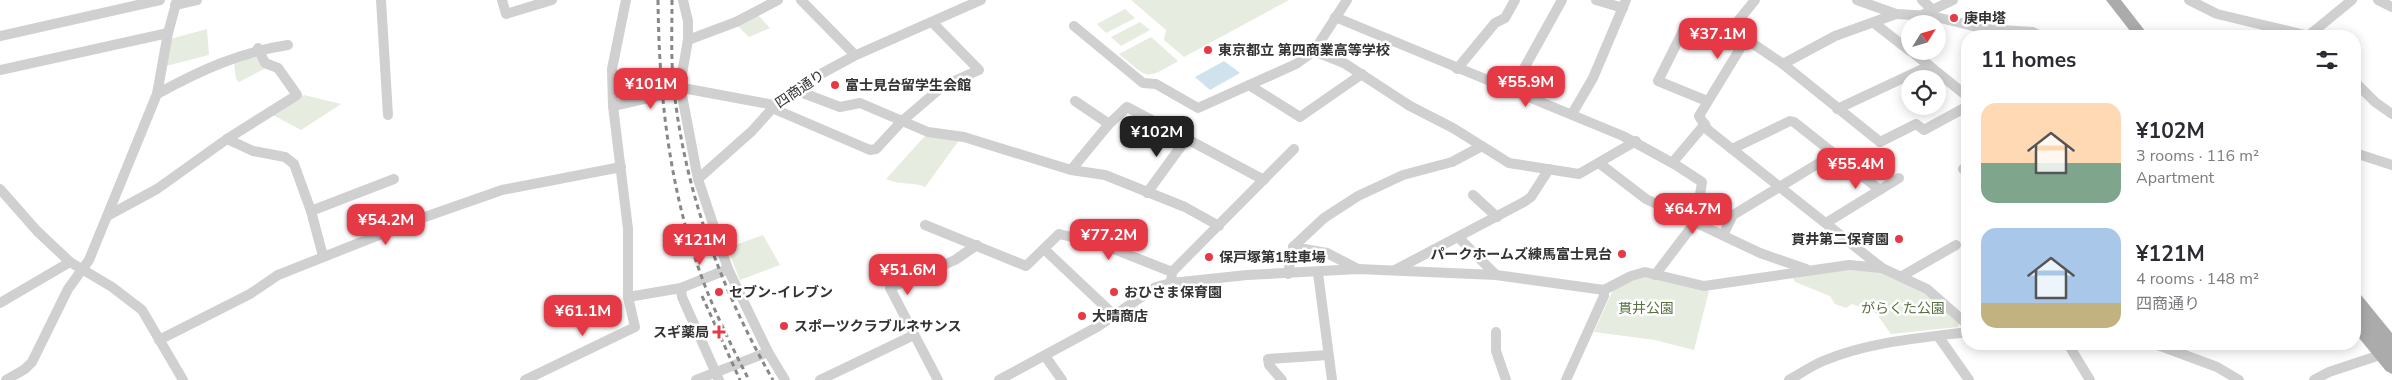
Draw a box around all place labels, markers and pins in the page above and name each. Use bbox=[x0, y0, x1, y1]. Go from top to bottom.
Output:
place label: 庚申塔 bbox=[1964, 9, 2006, 28]
marker: 庚申塔 bbox=[1948, 12, 1960, 24]
pin: ¥37.1M bbox=[1677, 18, 1759, 60]
place label: 東京都立 第四商業高等学校 bbox=[1218, 41, 1390, 60]
marker: 東京都立 第四商業高等学校 bbox=[1202, 44, 1214, 56]
pin: ¥55.9M bbox=[1485, 66, 1567, 108]
pin: ¥101M bbox=[616, 68, 686, 110]
place label: 富士見台留学生会館 bbox=[845, 76, 971, 95]
marker: 富士見台留学生会館 bbox=[829, 79, 841, 91]
pin: ¥102M bbox=[1122, 116, 1192, 158]
pin: ¥55.4M bbox=[1815, 148, 1897, 190]
pin: ¥64.7M bbox=[1652, 192, 1734, 235]
pin: ¥54.2M bbox=[345, 204, 427, 246]
pin: ¥77.2M bbox=[1068, 218, 1150, 261]
pin: ¥121M bbox=[665, 224, 735, 266]
place label: 貫井第二保育園 bbox=[1791, 230, 1889, 249]
marker: 貫井第二保育園 bbox=[1893, 233, 1905, 245]
place label: パークホームズ練馬富士見台 bbox=[1430, 245, 1612, 264]
place label: 保戸塚第1駐車場 bbox=[1219, 248, 1325, 267]
marker: パークホームズ練馬富士見台 bbox=[1616, 248, 1628, 260]
marker: 保戸塚第1駐車場 bbox=[1203, 251, 1215, 263]
pin: ¥51.6M bbox=[867, 254, 949, 296]
place label: セブン-イレブン bbox=[729, 283, 833, 302]
place label: おひさま保育園 bbox=[1124, 283, 1222, 302]
marker: セブン-イレブン bbox=[713, 286, 725, 298]
marker: おひさま保育園 bbox=[1108, 286, 1120, 298]
pin: ¥61.1M bbox=[542, 294, 624, 337]
place label: 大晴商店 bbox=[1092, 307, 1148, 326]
marker: 大晴商店 bbox=[1076, 310, 1088, 322]
place label: スポーツクラブルネサンス bbox=[794, 317, 961, 336]
marker: スポーツクラブルネサンス bbox=[778, 320, 790, 332]
place label: スギ薬局 bbox=[653, 323, 709, 342]
marker: スギ薬局 bbox=[713, 326, 725, 338]

